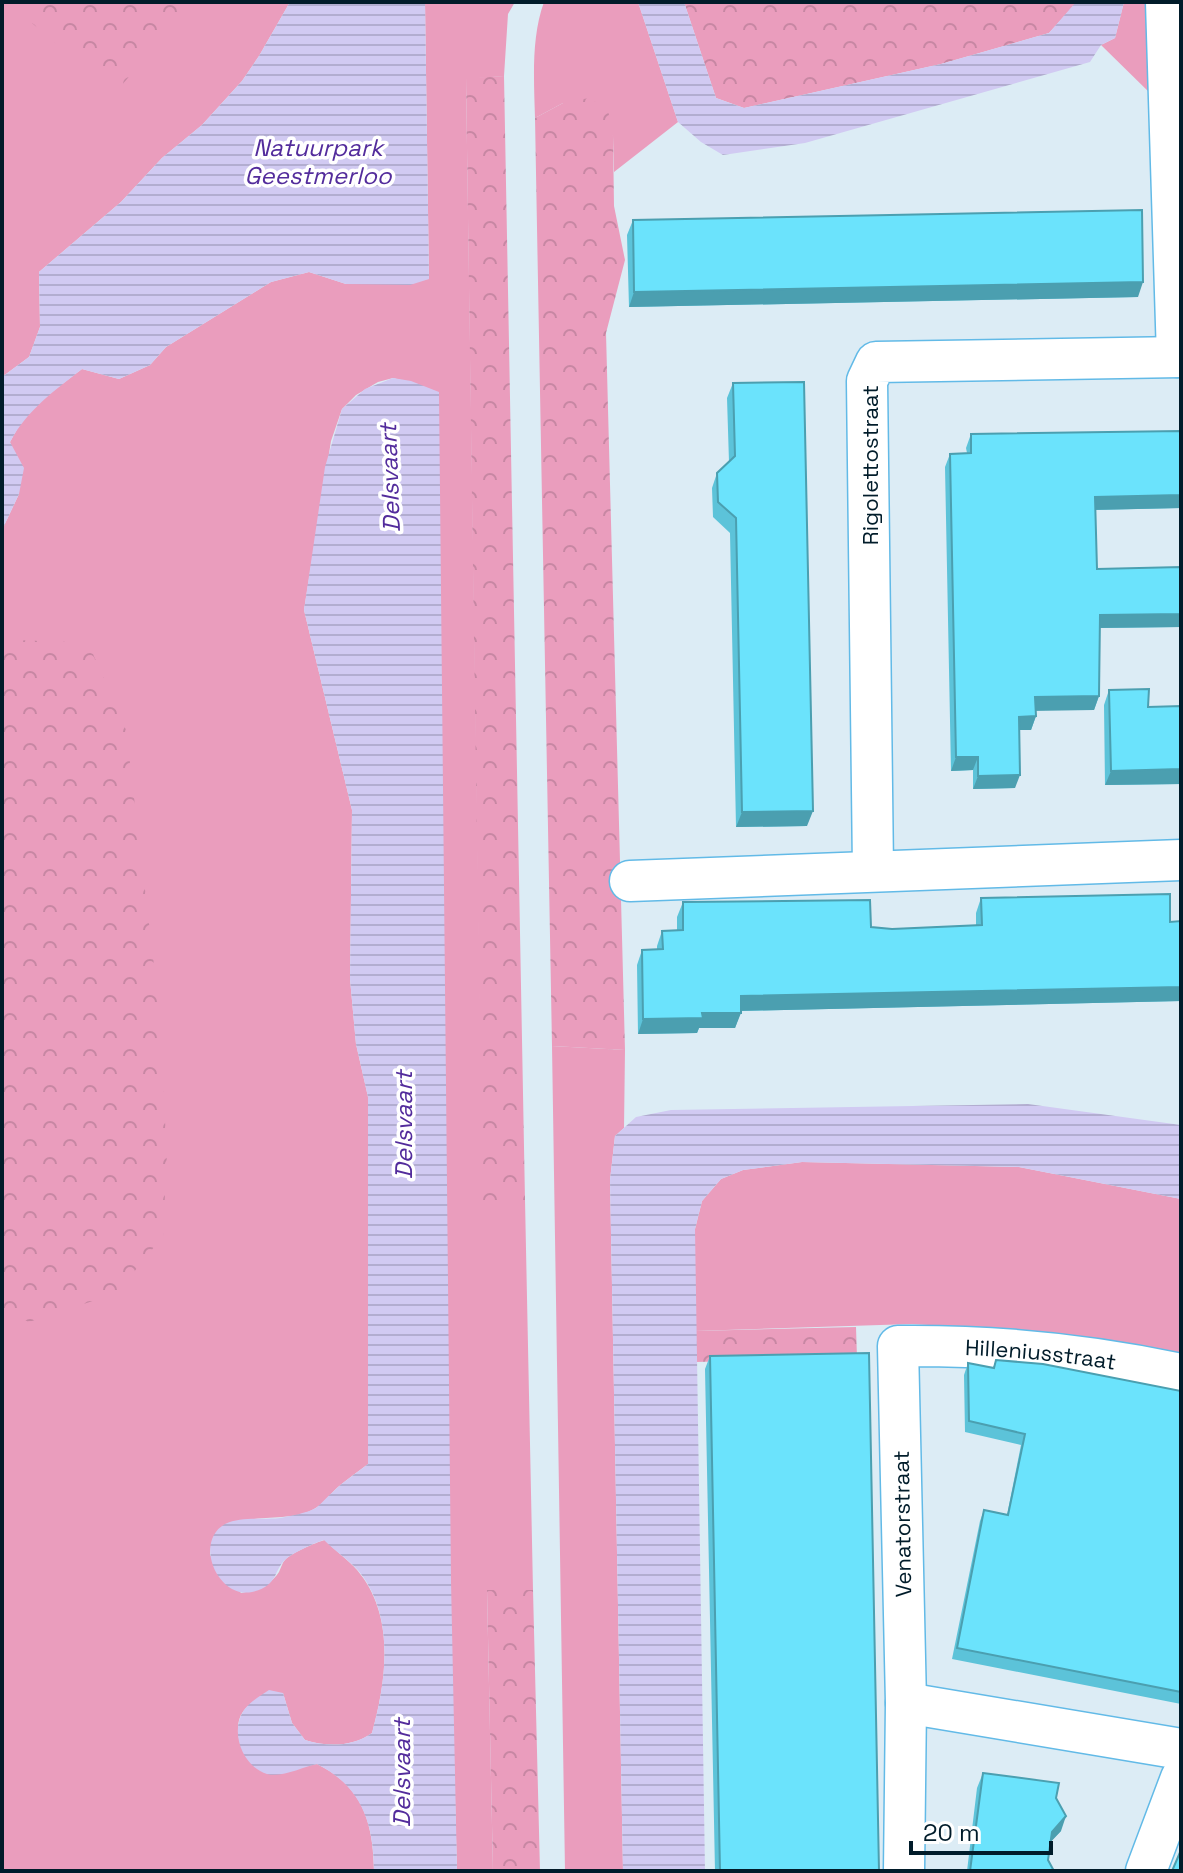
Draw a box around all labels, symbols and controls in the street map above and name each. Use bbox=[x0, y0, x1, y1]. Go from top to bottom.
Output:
water label: Natuurpark Geestmerloo bbox=[244, 132, 393, 191]
street label: Rigolettostraat bbox=[856, 385, 884, 545]
water label: Delsvaart bbox=[372, 421, 407, 533]
water label: Delsvaart bbox=[388, 1069, 419, 1179]
street label: Hilleniusstraat bbox=[964, 1333, 1118, 1376]
street label: Venatorstraat bbox=[887, 1450, 917, 1598]
water label: Delsvaart bbox=[386, 1717, 417, 1827]
scale bar bbox=[911, 1805, 1051, 1855]
text: 20 m bbox=[923, 1817, 980, 1848]

